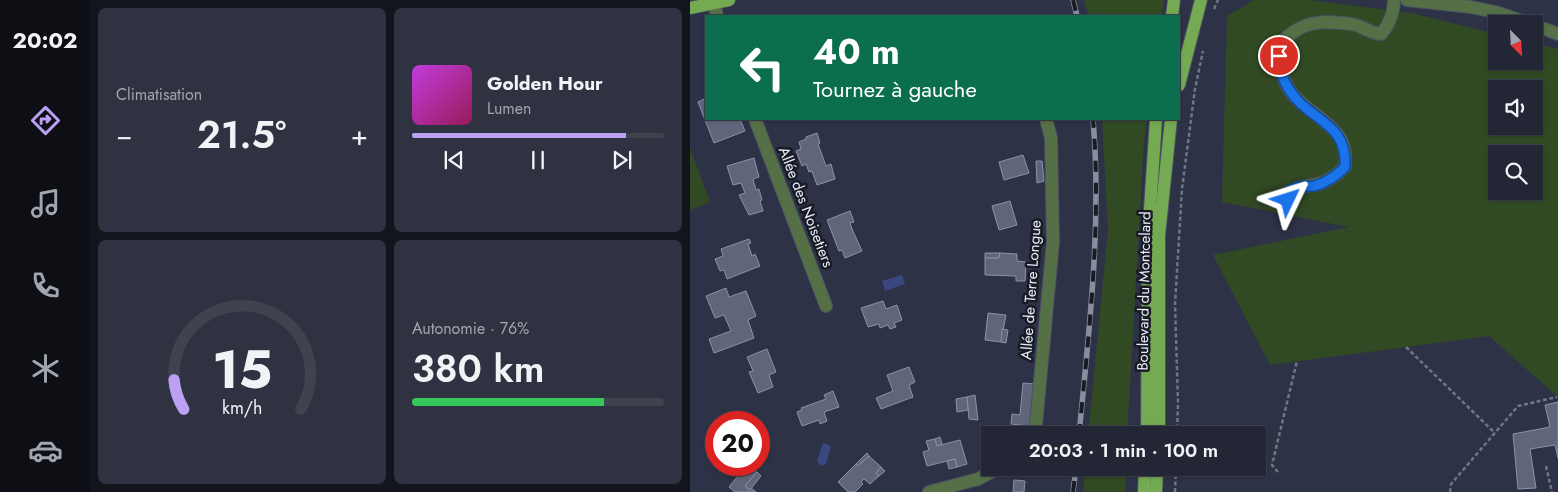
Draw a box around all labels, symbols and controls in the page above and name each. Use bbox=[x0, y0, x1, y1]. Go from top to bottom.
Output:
north arrow bbox=[1488, 15, 1542, 70]
map controls bbox=[1488, 15, 1543, 200]
text: 20:02 bbox=[12, 24, 78, 56]
text: 40 m bbox=[813, 27, 900, 77]
icon: left bbox=[730, 35, 795, 100]
pin bbox=[1258, 35, 1300, 77]
icon: arrive bbox=[1265, 42, 1293, 70]
text: Golden Hour bbox=[487, 70, 603, 97]
text: Tournez à gauche bbox=[813, 73, 977, 105]
button: sound bbox=[1488, 80, 1543, 135]
text: Climatisation bbox=[116, 83, 202, 106]
text: Lumen bbox=[487, 97, 531, 120]
icon: directions bbox=[28, 103, 63, 138]
text: 21.5° bbox=[197, 107, 286, 162]
text: − bbox=[116, 115, 133, 156]
text: + bbox=[351, 115, 368, 156]
street label: Allée des Noisetiers bbox=[773, 144, 839, 270]
button: search bbox=[1488, 145, 1543, 200]
icon: previous bbox=[440, 146, 468, 174]
icon: pause bbox=[524, 146, 552, 174]
icon: next bbox=[608, 146, 636, 174]
position arrow bbox=[1261, 173, 1313, 225]
icon: music bbox=[28, 186, 63, 221]
street label: Boulevard du Montcelard bbox=[1132, 211, 1156, 371]
street label: Allée de Terre Longue bbox=[1015, 219, 1047, 361]
icon: phone bbox=[28, 268, 63, 303]
text: Autonomie · 76% bbox=[412, 317, 529, 340]
text: 15 bbox=[212, 332, 272, 408]
text: 380 km bbox=[412, 341, 544, 396]
icon: climate bbox=[28, 351, 63, 386]
text: km/h bbox=[222, 395, 262, 421]
speed limit sign: 20 bbox=[705, 411, 770, 476]
icon: car bbox=[28, 433, 63, 468]
text: 20:03 · 1 min · 100 m bbox=[1029, 437, 1218, 464]

